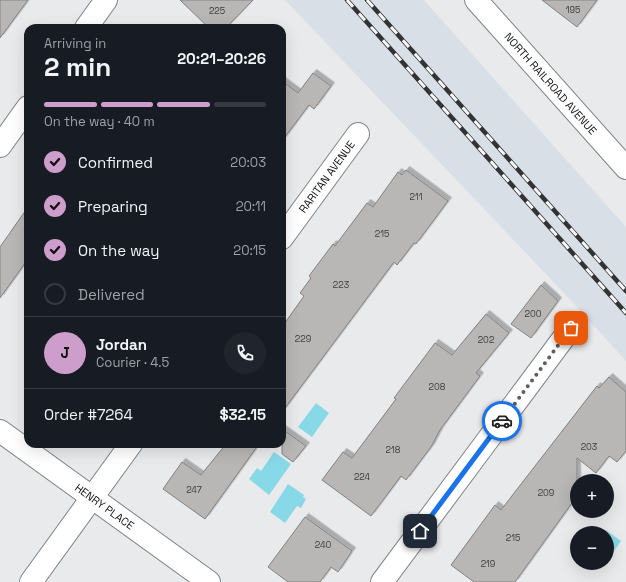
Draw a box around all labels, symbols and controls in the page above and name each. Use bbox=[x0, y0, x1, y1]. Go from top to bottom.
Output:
house number: 195 bbox=[566, 4, 580, 16]
house number: 225 bbox=[209, 5, 225, 17]
street label: NORTH RAILROAD AVENUE bbox=[501, 30, 600, 137]
text: Arriving in bbox=[44, 35, 106, 52]
text: 20:21–20:26 bbox=[177, 49, 266, 68]
text: 2 min bbox=[44, 50, 111, 84]
text: On the way · 40 m bbox=[44, 113, 155, 130]
street label: RARITAN AVENUE bbox=[296, 138, 358, 216]
icon: check bbox=[44, 151, 66, 173]
text: Confirmed bbox=[78, 153, 153, 172]
text: 20:03 bbox=[230, 154, 266, 171]
house number: 211 bbox=[410, 191, 423, 203]
icon: check bbox=[44, 195, 66, 217]
text: Preparing bbox=[78, 197, 148, 216]
text: 20:11 bbox=[236, 198, 266, 215]
house number: 215 bbox=[375, 228, 389, 240]
icon: check bbox=[44, 239, 66, 261]
text: On the way bbox=[78, 241, 159, 260]
text: 20:15 bbox=[233, 242, 266, 259]
house number: 223 bbox=[333, 279, 349, 291]
text: Delivered bbox=[78, 285, 145, 304]
house number: 200 bbox=[525, 308, 542, 320]
pin bbox=[554, 311, 588, 345]
icon: bag bbox=[560, 317, 582, 339]
button: phone bbox=[224, 332, 266, 374]
house number: 229 bbox=[295, 333, 311, 345]
house number: 202 bbox=[478, 334, 494, 346]
text: Jordan bbox=[96, 335, 147, 354]
text: J bbox=[60, 343, 70, 362]
text: Courier · 4.5 bbox=[96, 354, 169, 371]
house number: 208 bbox=[429, 381, 446, 393]
courier bbox=[482, 401, 522, 441]
text: Order #7264 bbox=[44, 405, 133, 424]
text: $32.15 bbox=[219, 405, 266, 424]
icon: car bbox=[491, 410, 513, 432]
house number: 203 bbox=[581, 441, 597, 453]
house number: 218 bbox=[386, 444, 401, 456]
house number: 224 bbox=[354, 471, 370, 483]
map controls bbox=[570, 474, 614, 570]
button: + bbox=[570, 474, 614, 518]
street label: HENRY PLACE bbox=[72, 480, 137, 533]
house number: 247 bbox=[186, 484, 202, 496]
house number: 209 bbox=[538, 487, 554, 499]
pin bbox=[403, 514, 437, 548]
icon: home bbox=[409, 520, 431, 542]
button: − bbox=[570, 526, 614, 570]
house number: 215 bbox=[506, 532, 520, 544]
house number: 240 bbox=[315, 539, 332, 551]
house number: 219 bbox=[481, 558, 495, 570]

